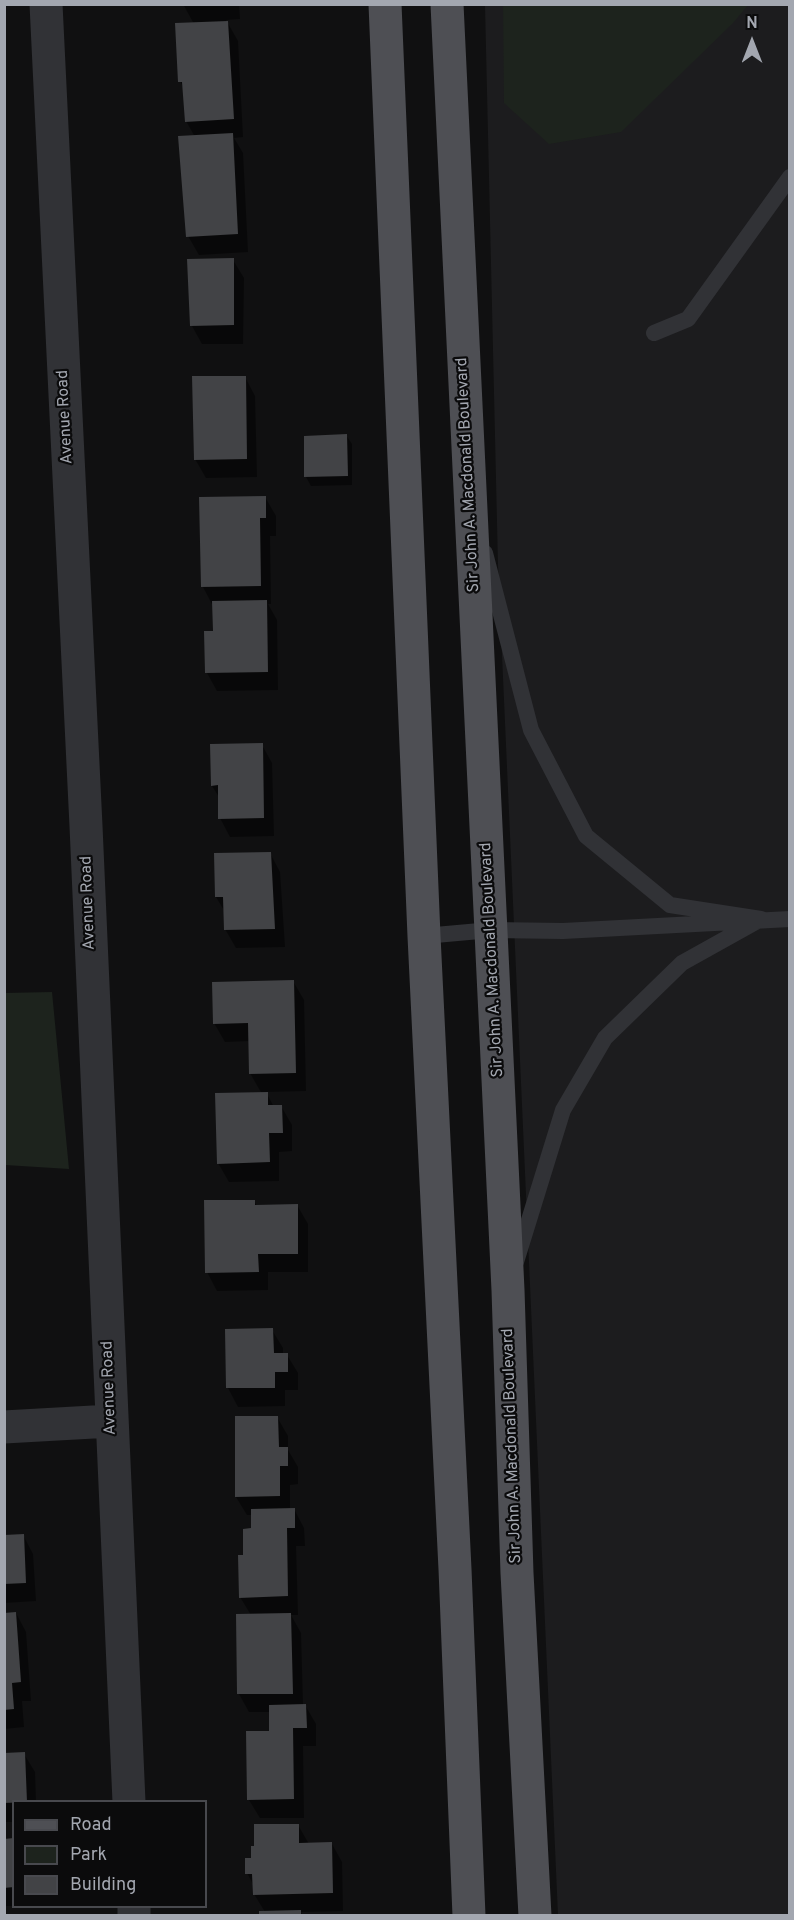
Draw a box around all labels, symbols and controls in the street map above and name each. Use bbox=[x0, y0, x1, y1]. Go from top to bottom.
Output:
north arrow bbox=[722, 12, 782, 72]
text: N bbox=[746, 14, 758, 34]
street label: Sir John A. Macdonald Boulevard bbox=[453, 357, 485, 593]
street label: Avenue Road bbox=[54, 369, 78, 465]
street label: Sir John A. Macdonald Boulevard bbox=[477, 842, 509, 1078]
street label: Avenue Road bbox=[78, 856, 100, 950]
street label: Sir John A. Macdonald Boulevard bbox=[499, 1328, 527, 1564]
street label: Avenue Road bbox=[99, 1341, 121, 1435]
legend bbox=[12, 1800, 207, 1908]
text: Road bbox=[70, 1814, 112, 1837]
text: Park bbox=[70, 1844, 107, 1867]
text: Building bbox=[70, 1874, 136, 1897]

